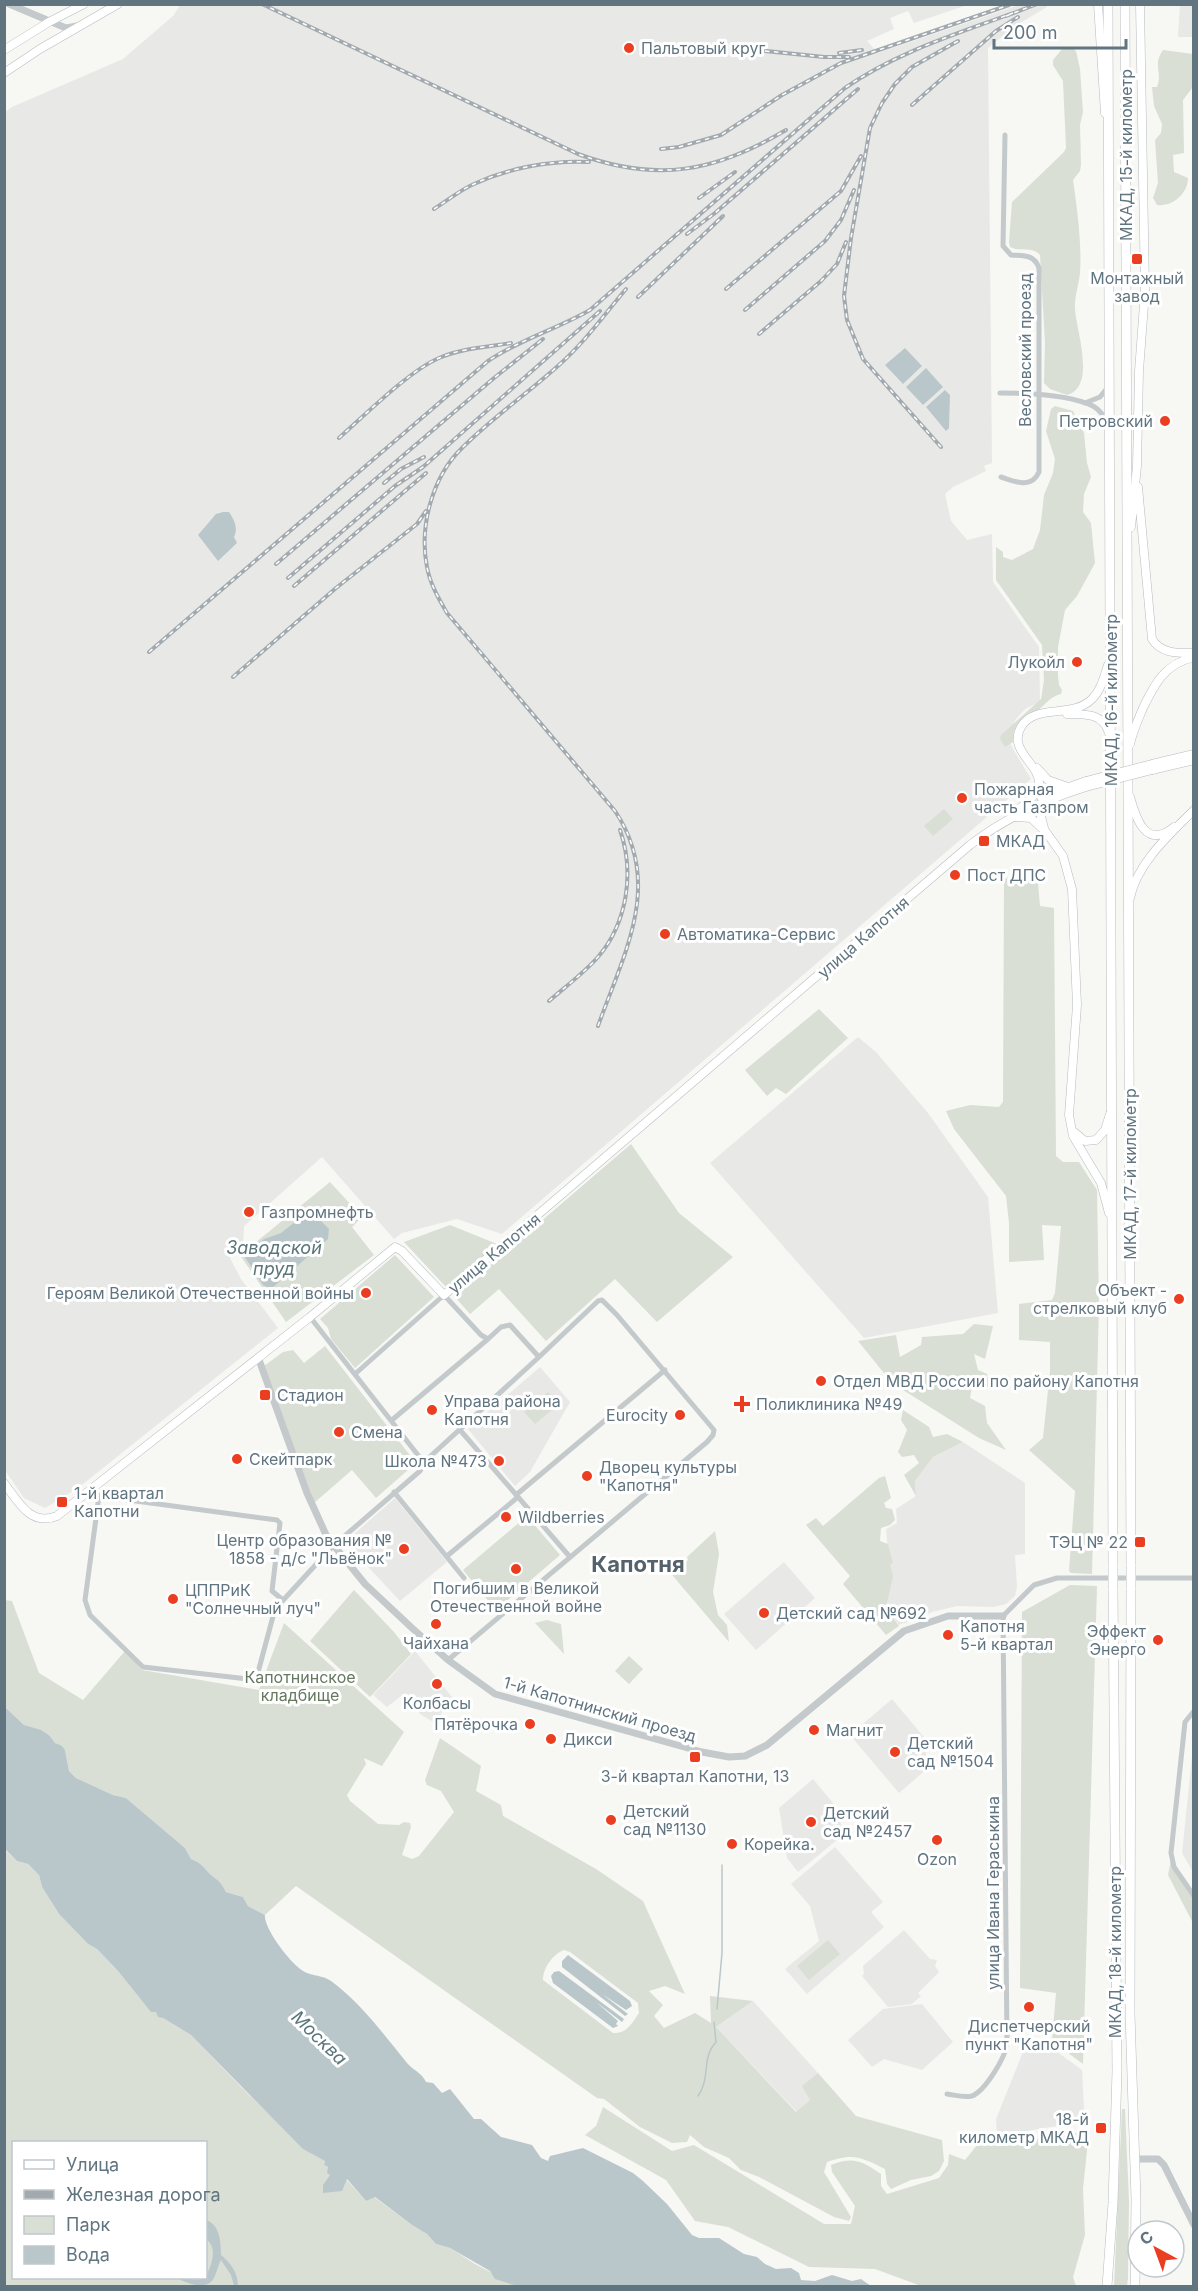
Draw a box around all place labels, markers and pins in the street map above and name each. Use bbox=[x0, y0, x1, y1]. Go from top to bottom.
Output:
place label: Пальтовый круг bbox=[641, 38, 765, 58]
marker: Пальтовый круг bbox=[622, 41, 636, 55]
marker: Монтажный завод bbox=[1130, 252, 1144, 266]
place label: Монтажный завод bbox=[1090, 268, 1184, 306]
place label: Петровский bbox=[1059, 411, 1153, 431]
marker: Петровский bbox=[1158, 414, 1172, 428]
place label: Лукойл bbox=[1007, 652, 1065, 672]
marker: Лукойл bbox=[1070, 655, 1084, 669]
place label: Пожарная часть Газпром bbox=[974, 779, 1089, 817]
marker: Пожарная часть Газпром bbox=[955, 791, 969, 805]
place label: МКАД bbox=[996, 831, 1045, 851]
marker: МКАД bbox=[977, 834, 991, 848]
place label: Пост ДПС bbox=[967, 865, 1046, 885]
marker: Пост ДПС bbox=[948, 868, 962, 882]
place label: Автоматика-Сервис bbox=[677, 924, 836, 944]
marker: Автоматика-Сервис bbox=[658, 927, 672, 941]
place label: Газпромнефть bbox=[261, 1202, 374, 1222]
marker: Газпромнефть bbox=[242, 1205, 256, 1219]
place label: Объект - стрелковый клуб bbox=[1033, 1280, 1167, 1318]
place label: Героям Великой Отечественной войны bbox=[47, 1283, 354, 1303]
marker: Героям Великой Отечественной войны bbox=[359, 1286, 373, 1300]
marker: Объект - стрелковый клуб bbox=[1172, 1292, 1186, 1306]
place label: Отдел МВД России по району Капотня bbox=[833, 1371, 1139, 1391]
marker: Отдел МВД России по району Капотня bbox=[814, 1374, 828, 1388]
place label: Стадион bbox=[277, 1385, 344, 1405]
marker: Стадион bbox=[258, 1388, 272, 1402]
place label: Управа района Капотня bbox=[444, 1391, 561, 1429]
place label: Поликлиника №49 bbox=[756, 1394, 902, 1414]
marker: Поликлиника №49 bbox=[733, 1395, 751, 1413]
marker: Управа района Капотня bbox=[425, 1403, 439, 1417]
place label: Eurocity bbox=[606, 1405, 668, 1425]
marker: Eurocity bbox=[673, 1408, 687, 1422]
place label: Смена bbox=[351, 1422, 403, 1442]
marker: Смена bbox=[332, 1425, 346, 1439]
place label: Скейтпарк bbox=[249, 1449, 333, 1469]
place label: Школа №473 bbox=[385, 1451, 487, 1471]
marker: Скейтпарк bbox=[230, 1452, 244, 1466]
marker: Школа №473 bbox=[492, 1454, 506, 1468]
place label: Дворец культуры "Капотня" bbox=[599, 1457, 737, 1495]
marker: Дворец культуры "Капотня" bbox=[580, 1469, 594, 1483]
place label: 1-й квартал Капотни bbox=[74, 1483, 164, 1521]
marker: 1-й квартал Капотни bbox=[55, 1495, 69, 1509]
place label: Wildberries bbox=[518, 1507, 605, 1527]
marker: Wildberries bbox=[499, 1510, 513, 1524]
place label: Центр образования № 1858 - д/с "Львёнок" bbox=[216, 1530, 392, 1568]
place label: ТЭЦ № 22 bbox=[1049, 1532, 1128, 1552]
marker: ТЭЦ № 22 bbox=[1133, 1535, 1147, 1549]
marker: Центр образования № 1858 - д/с "Львёнок" bbox=[397, 1542, 411, 1556]
marker: Погибшим в Великой Отечественной войне bbox=[509, 1562, 523, 1576]
place label: Погибшим в Великой Отечественной войне bbox=[430, 1578, 602, 1616]
place label: ЦППРиК "Солнечный луч" bbox=[185, 1580, 321, 1618]
marker: ЦППРиК "Солнечный луч" bbox=[166, 1592, 180, 1606]
place label: Детский сад №692 bbox=[776, 1603, 927, 1623]
marker: Детский сад №692 bbox=[757, 1606, 771, 1620]
place label: Капотня 5-й квартал bbox=[960, 1616, 1053, 1654]
marker: Чайхана bbox=[429, 1617, 443, 1631]
place label: Эффект Энерго bbox=[1087, 1621, 1147, 1659]
marker: Капотня 5-й квартал bbox=[941, 1628, 955, 1642]
place label: Чайхана bbox=[403, 1633, 469, 1653]
marker: Эффект Энерго bbox=[1151, 1633, 1165, 1647]
marker: Колбасы bbox=[430, 1677, 444, 1691]
place label: Колбасы bbox=[403, 1693, 471, 1713]
place label: Пятёрочка bbox=[434, 1714, 518, 1734]
marker: Пятёрочка bbox=[523, 1717, 537, 1731]
place label: Магнит bbox=[826, 1720, 884, 1740]
marker: Магнит bbox=[807, 1723, 821, 1737]
place label: Дикси bbox=[563, 1729, 612, 1749]
marker: Дикси bbox=[544, 1732, 558, 1746]
place label: Детский сад №1504 bbox=[907, 1733, 994, 1771]
marker: Детский сад №1504 bbox=[888, 1745, 902, 1759]
marker: 3-й квартал Капотни, 13 bbox=[688, 1750, 702, 1764]
place label: 3-й квартал Капотни, 13 bbox=[601, 1766, 789, 1786]
place label: Детский сад №1130 bbox=[623, 1801, 706, 1839]
place label: Детский сад №2457 bbox=[823, 1803, 912, 1841]
marker: Детский сад №1130 bbox=[604, 1813, 618, 1827]
marker: Детский сад №2457 bbox=[804, 1815, 818, 1829]
marker: Ozon bbox=[930, 1833, 944, 1847]
place label: Корейка. bbox=[744, 1834, 815, 1854]
marker: Корейка. bbox=[725, 1837, 739, 1851]
place label: Ozon bbox=[917, 1849, 957, 1869]
marker: Диспетчерский пункт "Капотня" bbox=[1022, 2000, 1036, 2014]
place label: Диспетчерский пункт "Капотня" bbox=[965, 2016, 1093, 2054]
place label: 18-й километр МКАД bbox=[959, 2109, 1089, 2147]
marker: 18-й километр МКАД bbox=[1094, 2121, 1108, 2135]

